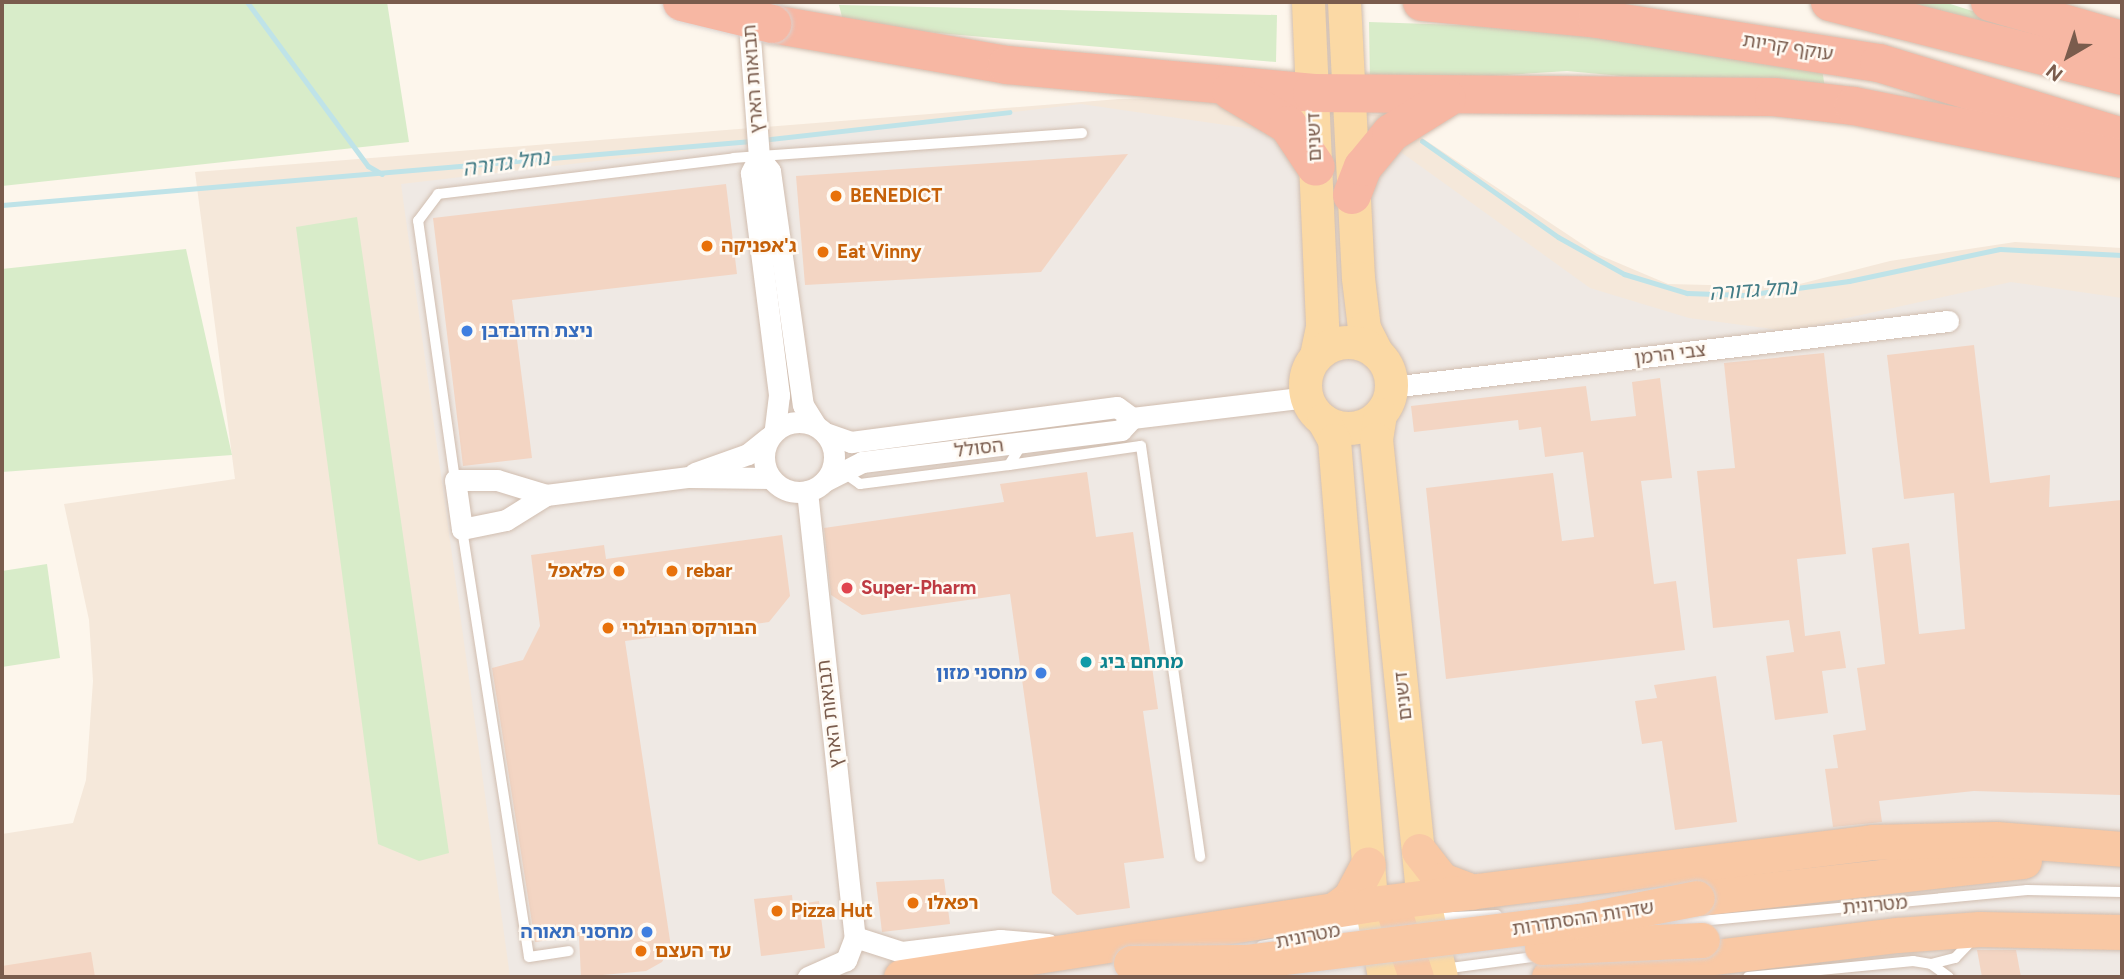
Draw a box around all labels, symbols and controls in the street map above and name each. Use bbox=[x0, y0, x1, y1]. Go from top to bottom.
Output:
north arrow bbox=[2033, 21, 2103, 91]
street label: תבואות הארץ bbox=[738, 24, 768, 134]
street label: עוקף קריות bbox=[1741, 29, 1835, 65]
text: N bbox=[2042, 59, 2067, 86]
street label: דשנים bbox=[1302, 112, 1326, 162]
water label: נחל גדורה bbox=[461, 144, 551, 182]
place label: BENEDICT bbox=[850, 185, 942, 207]
marker: BENEDICT bbox=[828, 188, 844, 204]
place label: ג'אפניקה bbox=[721, 235, 796, 257]
marker: ג'אפניקה bbox=[699, 238, 715, 254]
place label: Eat Vinny bbox=[837, 241, 921, 263]
marker: Eat Vinny bbox=[815, 244, 831, 260]
water label: נחל גדורה bbox=[1708, 274, 1798, 306]
place label: ניצת הדובדבן bbox=[481, 320, 593, 342]
marker: ניצת הדובדבן bbox=[459, 323, 475, 339]
street label: צבי הרמן bbox=[1633, 338, 1707, 370]
street label: הסולל bbox=[953, 434, 1005, 462]
place label: פלאפל bbox=[548, 560, 605, 582]
place label: rebar bbox=[686, 560, 732, 582]
marker: פלאפל bbox=[611, 563, 627, 579]
marker: rebar bbox=[664, 563, 680, 579]
place label: Super-Pharm bbox=[861, 577, 976, 599]
marker: Super-Pharm bbox=[839, 580, 855, 596]
place label: הבורקס הבולגרי bbox=[622, 617, 757, 639]
marker: הבורקס הבולגרי bbox=[600, 620, 616, 636]
place label: מתחם ביג bbox=[1100, 651, 1183, 673]
marker: מתחם ביג bbox=[1078, 654, 1094, 670]
street label: תבואות הארץ bbox=[812, 659, 848, 769]
place label: מחסני מזון bbox=[936, 662, 1027, 684]
marker: מחסני מזון bbox=[1033, 665, 1049, 681]
street label: דשנים bbox=[1389, 670, 1417, 722]
street label: מטרונית bbox=[1842, 891, 1908, 919]
place label: רפאלו bbox=[927, 892, 979, 914]
marker: רפאלו bbox=[905, 895, 921, 911]
street label: שדרות ההסתדרות bbox=[1510, 896, 1656, 940]
place label: Pizza Hut bbox=[791, 900, 873, 922]
marker: Pizza Hut bbox=[769, 903, 785, 919]
street label: מטרונית bbox=[1274, 919, 1342, 953]
place label: מחסני תאורה bbox=[520, 921, 633, 943]
marker: מחסני תאורה bbox=[639, 924, 655, 940]
place label: עד העצם bbox=[655, 940, 731, 962]
marker: עד העצם bbox=[633, 943, 649, 959]

